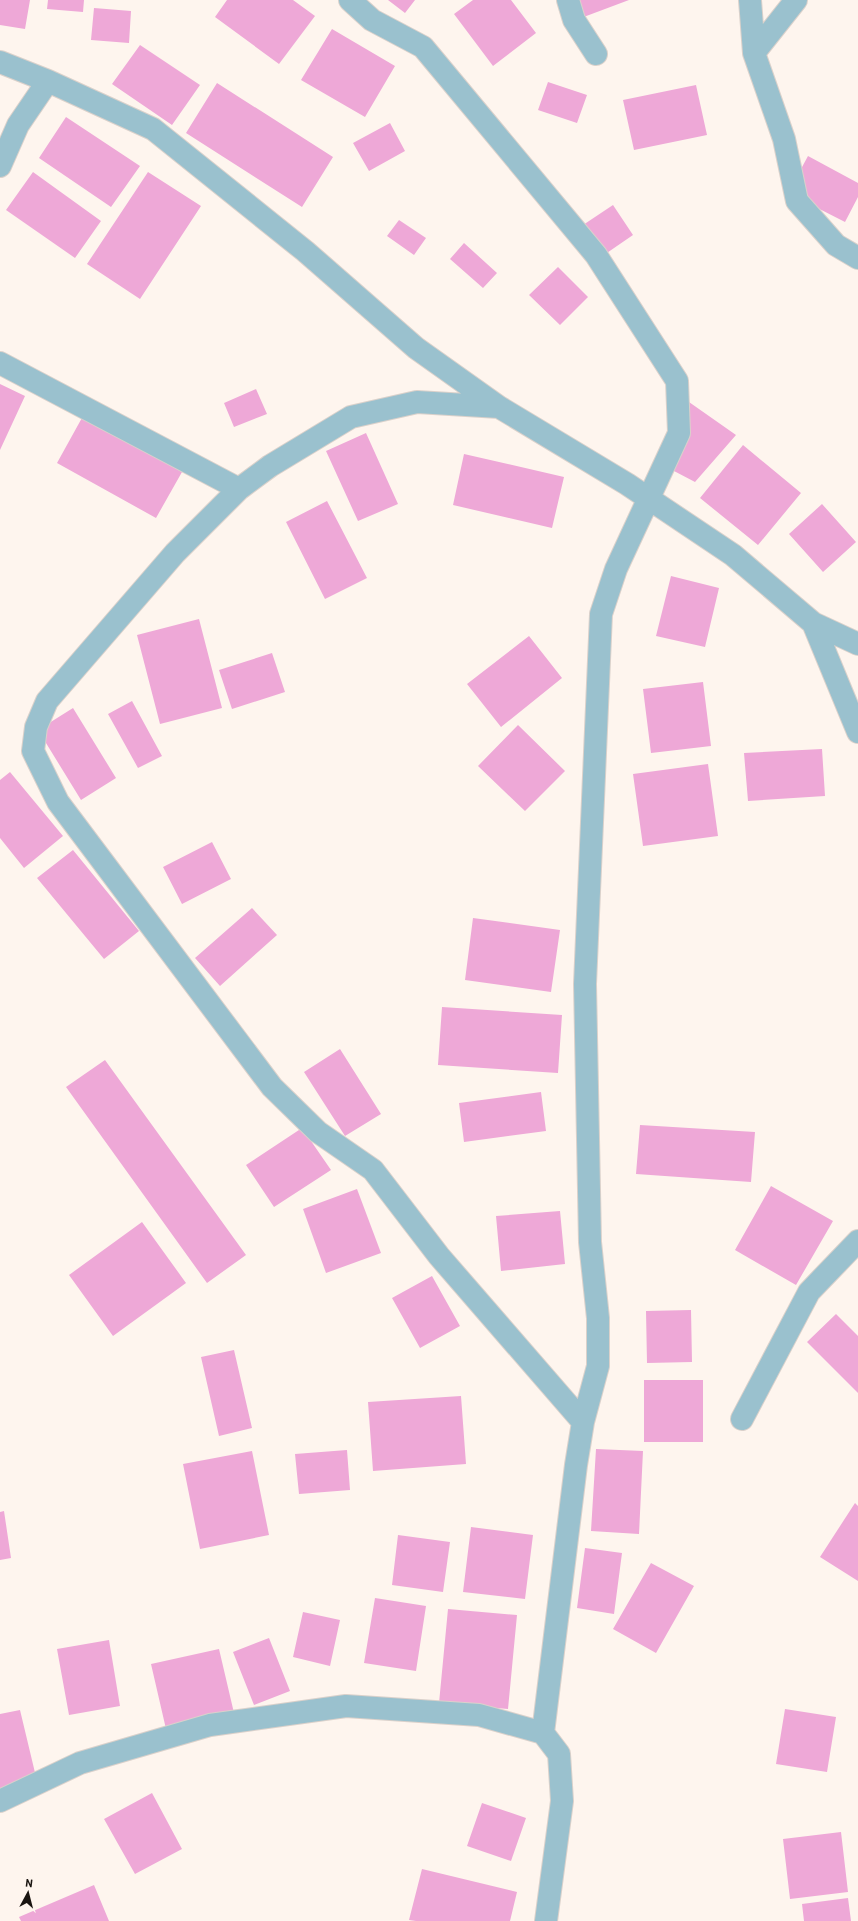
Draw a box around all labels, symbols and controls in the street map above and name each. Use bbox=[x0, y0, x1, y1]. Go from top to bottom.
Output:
north arrow bbox=[8, 1873, 48, 1913]
text: N bbox=[25, 1876, 34, 1889]

